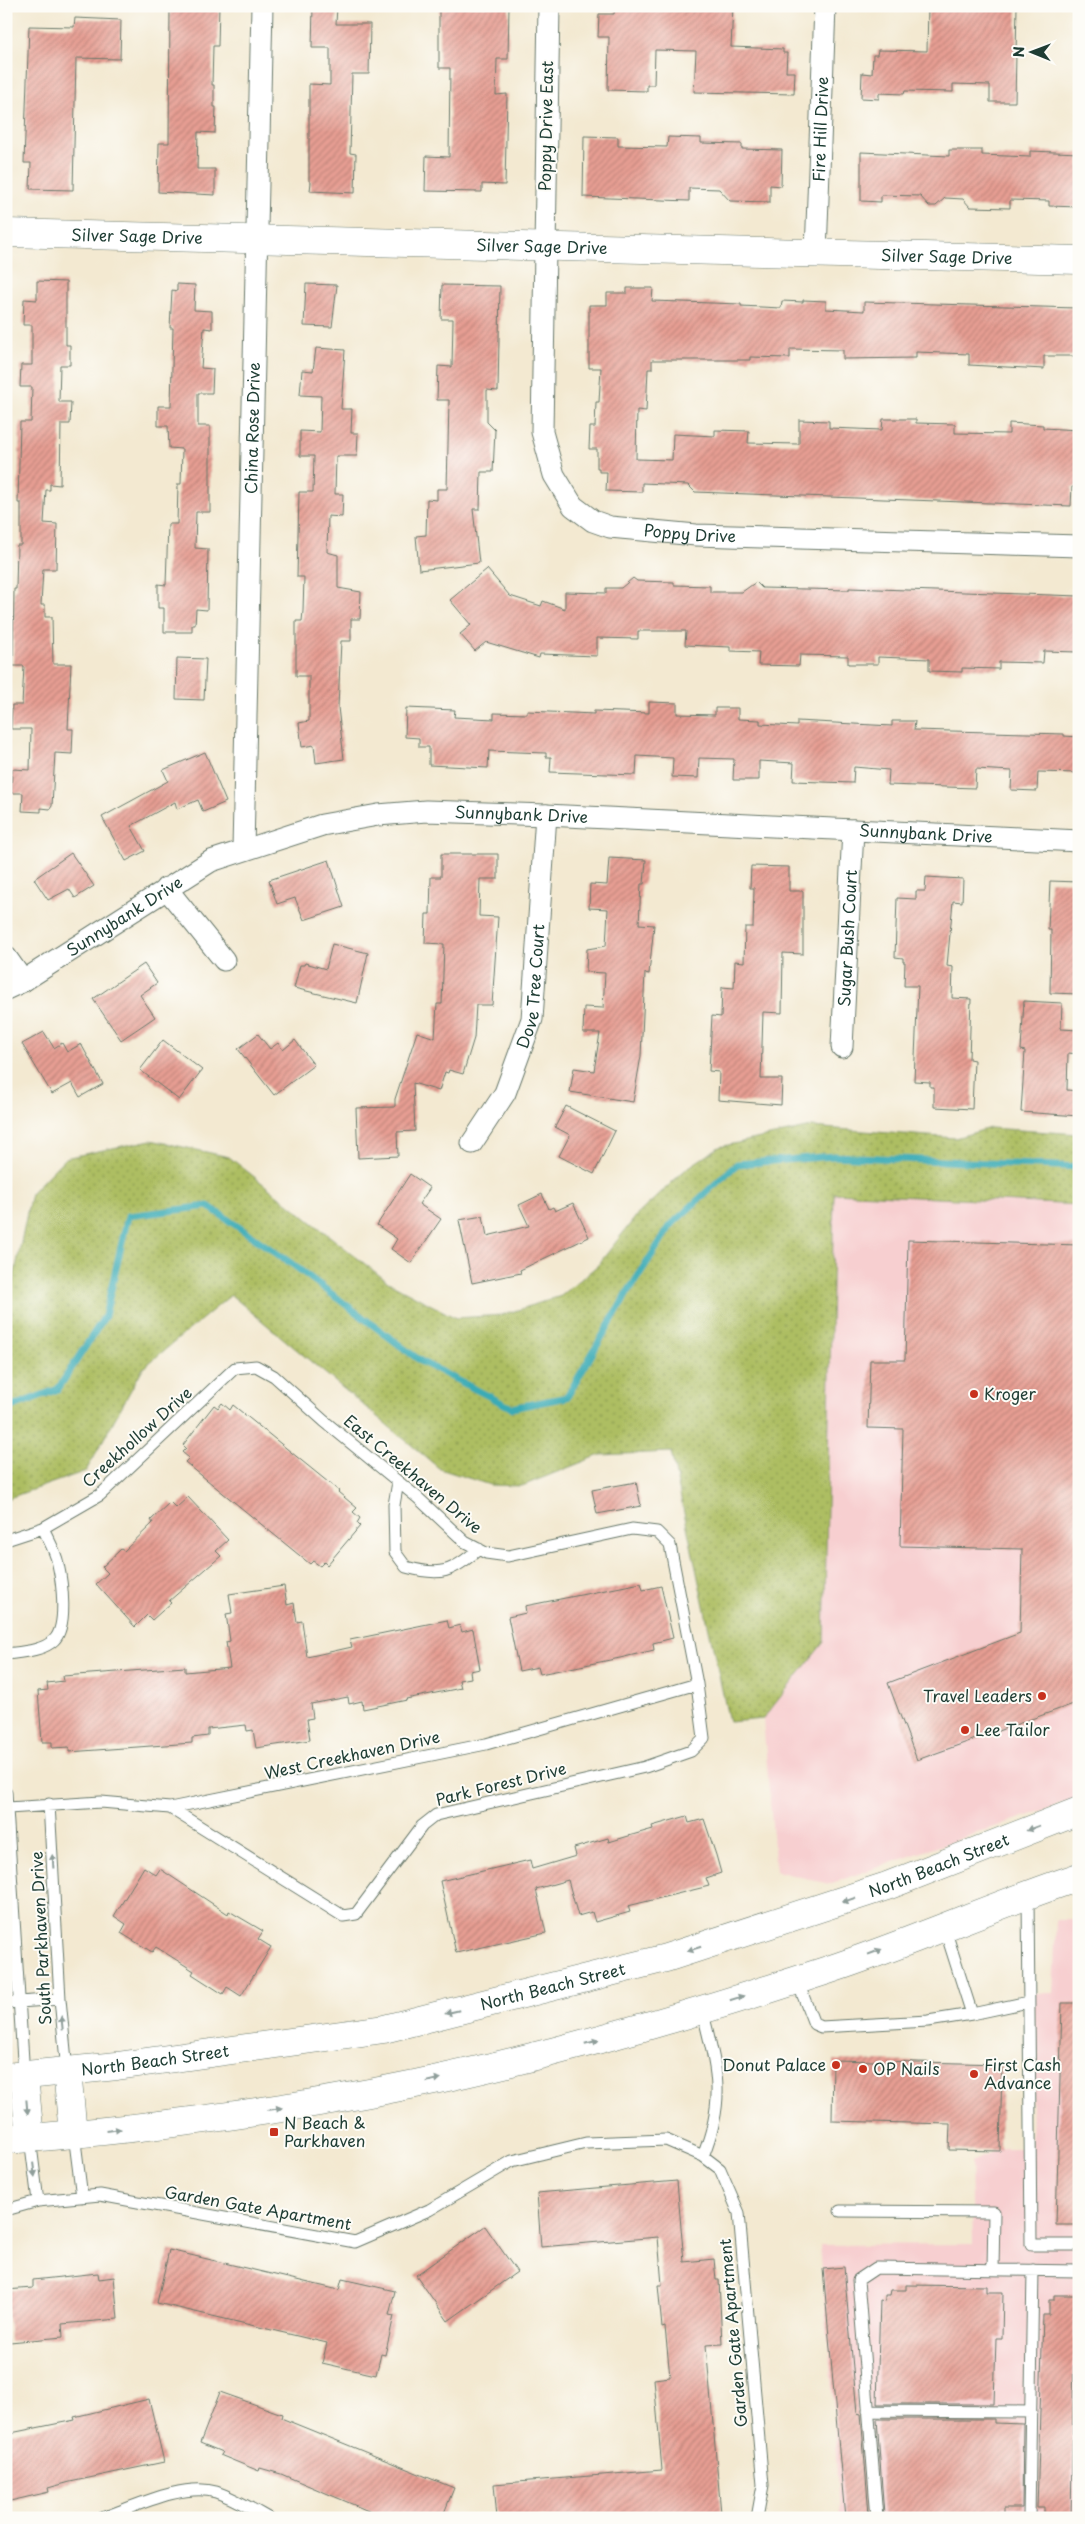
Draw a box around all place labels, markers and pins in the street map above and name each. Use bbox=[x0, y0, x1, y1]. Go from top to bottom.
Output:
place label: Kroger bbox=[984, 1381, 1036, 1405]
marker: Kroger bbox=[968, 1388, 980, 1400]
place label: Travel Leaders bbox=[923, 1683, 1032, 1707]
marker: Travel Leaders bbox=[1036, 1690, 1048, 1702]
place label: Lee Tailor bbox=[975, 1717, 1050, 1741]
marker: Lee Tailor bbox=[959, 1724, 971, 1736]
place label: Donut Palace bbox=[722, 2052, 826, 2076]
place label: First Cash Advance bbox=[984, 2052, 1061, 2094]
place label: OP Nails bbox=[873, 2056, 939, 2080]
marker: Donut Palace bbox=[830, 2059, 842, 2071]
marker: OP Nails bbox=[857, 2063, 869, 2075]
marker: First Cash Advance bbox=[968, 2068, 980, 2080]
place label: N Beach & Parkhaven bbox=[284, 2110, 366, 2152]
marker: N Beach & Parkhaven bbox=[268, 2126, 280, 2138]

